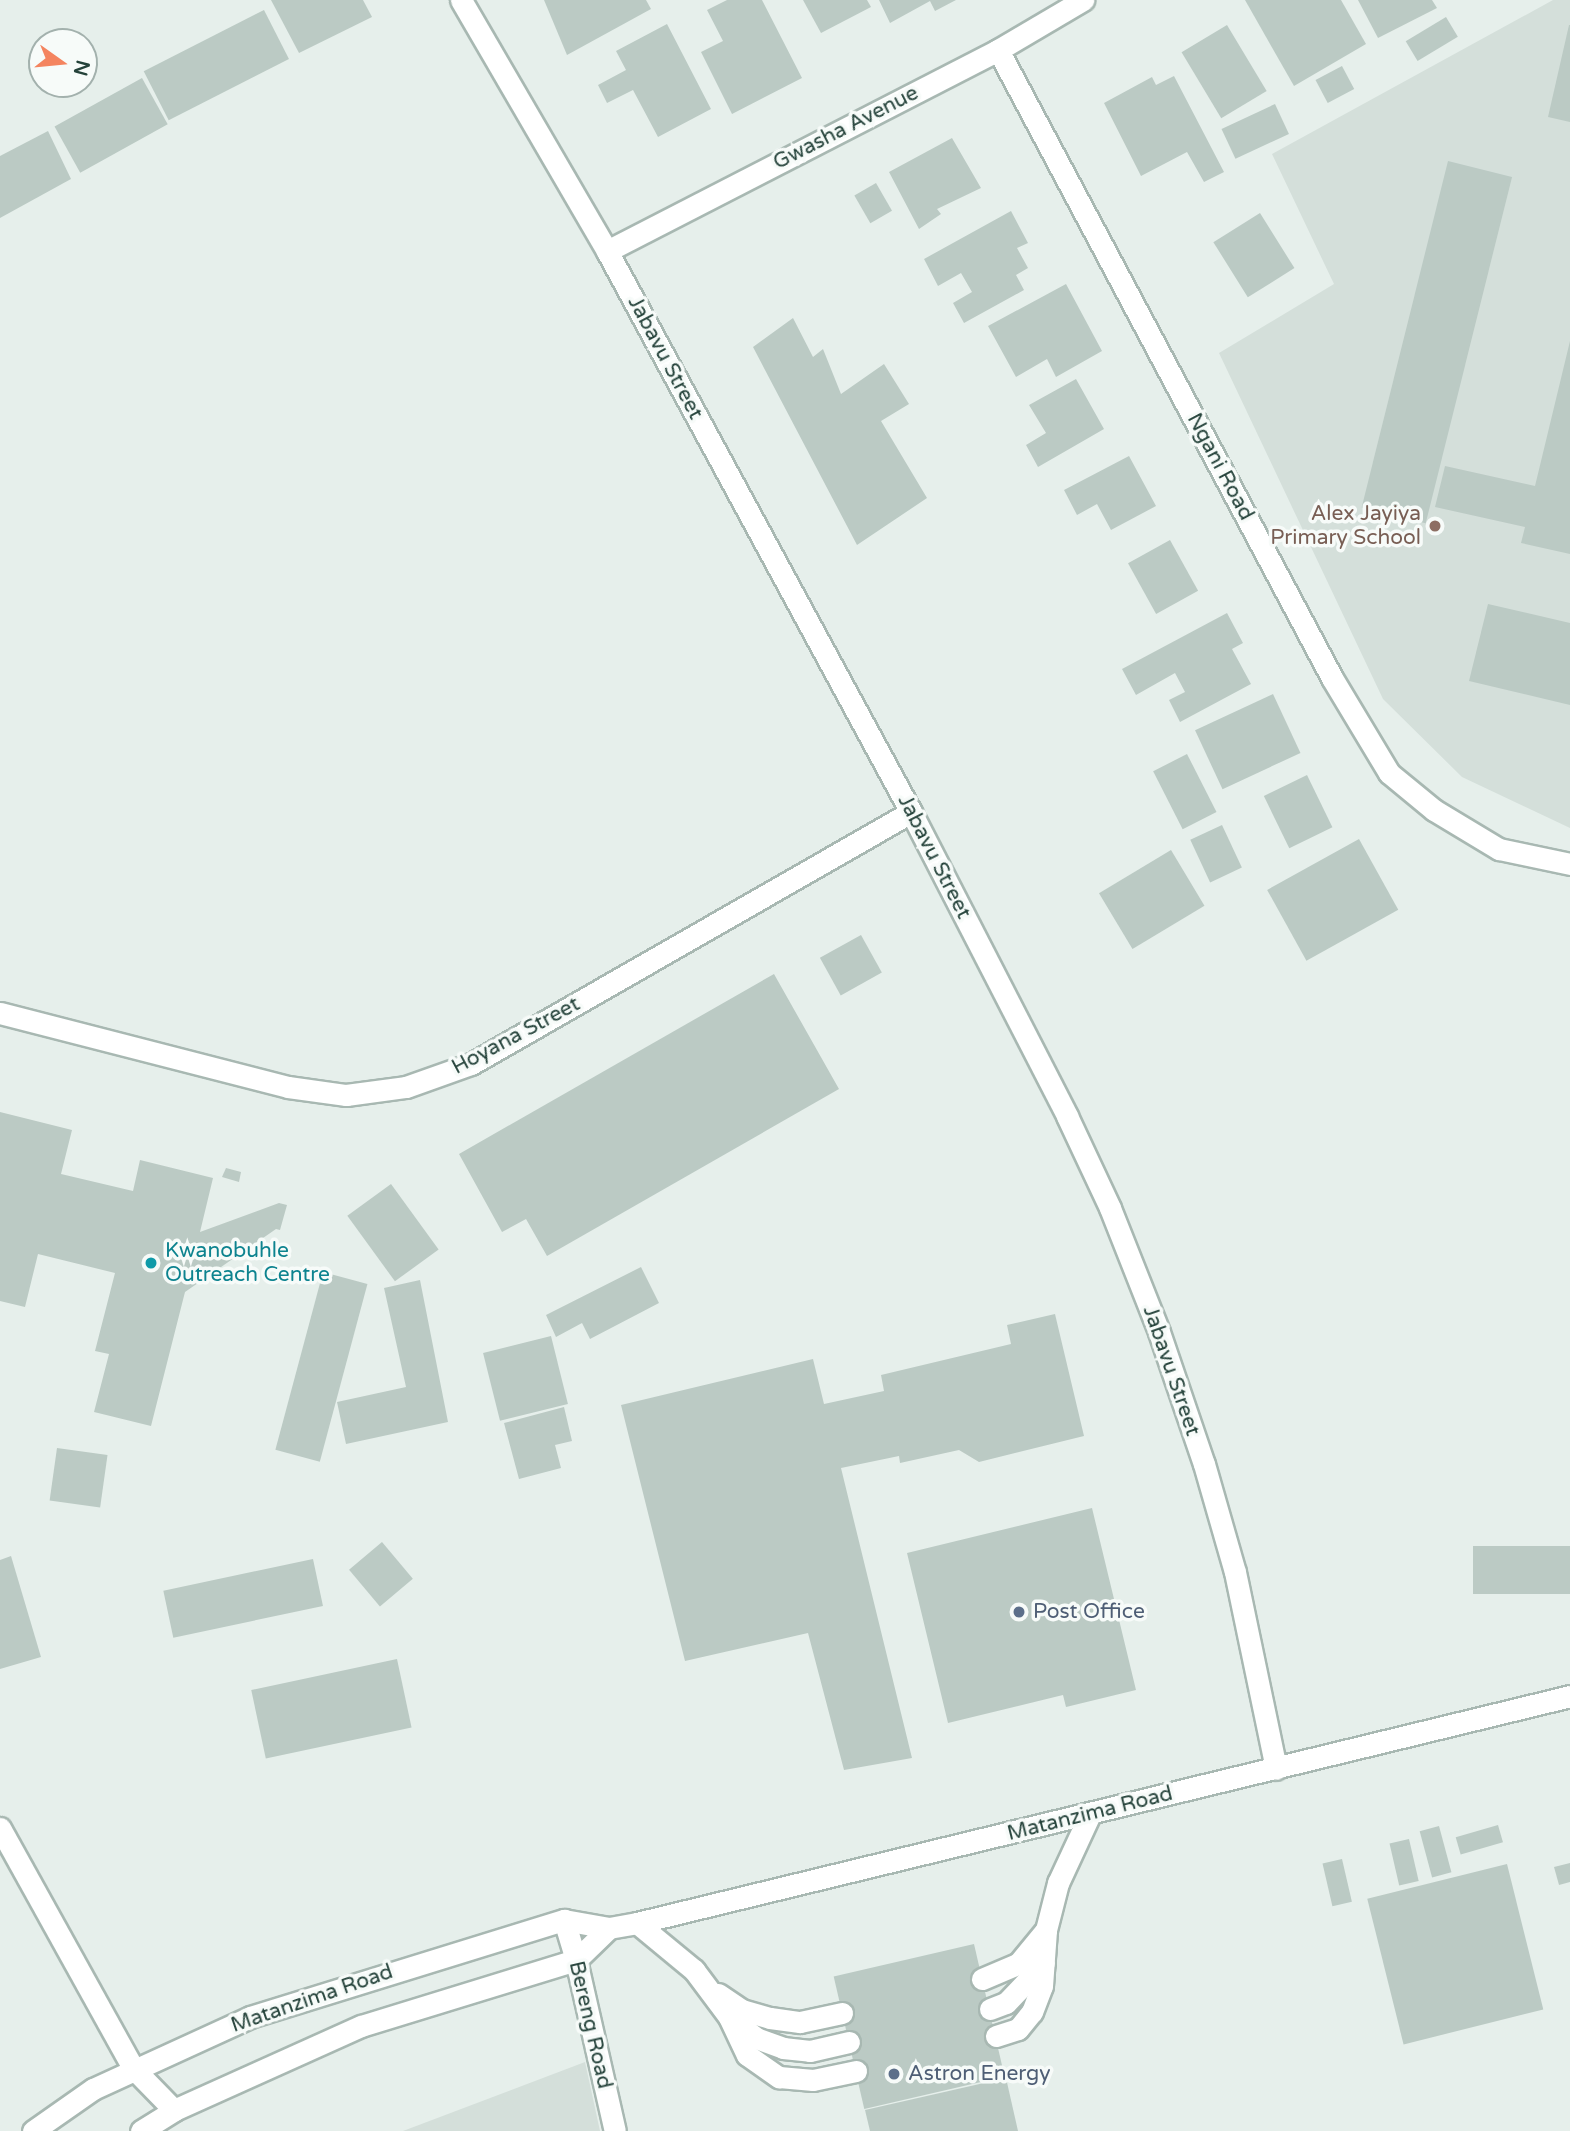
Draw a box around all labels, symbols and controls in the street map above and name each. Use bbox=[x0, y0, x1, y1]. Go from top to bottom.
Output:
north arrow bbox=[28, 28, 98, 98]
text: N bbox=[69, 58, 94, 78]
street label: Gwasha Avenue bbox=[769, 81, 923, 175]
street label: Jabavu Street bbox=[622, 292, 708, 424]
street label: Ngani Road bbox=[1181, 409, 1259, 525]
place label: Alex Jayiya Primary School bbox=[1270, 501, 1421, 551]
marker: Alex Jayiya Primary School bbox=[1427, 518, 1443, 534]
street label: Jabavu Street bbox=[892, 791, 976, 923]
street label: Hoyana Street bbox=[448, 992, 584, 1080]
place label: Kwanobuhle Outreach Centre bbox=[165, 1238, 330, 1288]
marker: Kwanobuhle Outreach Centre bbox=[143, 1255, 159, 1271]
street label: Jabavu Street bbox=[1137, 1303, 1205, 1439]
place label: Post Office bbox=[1033, 1599, 1145, 1625]
marker: Post Office bbox=[1011, 1604, 1027, 1620]
street label: Matanzima Road bbox=[1005, 1781, 1175, 1847]
street label: Bereng Road bbox=[563, 1959, 617, 2091]
street label: Matanzima Road bbox=[228, 1960, 396, 2038]
place label: Astron Energy bbox=[908, 2061, 1051, 2087]
marker: Astron Energy bbox=[886, 2066, 902, 2082]

